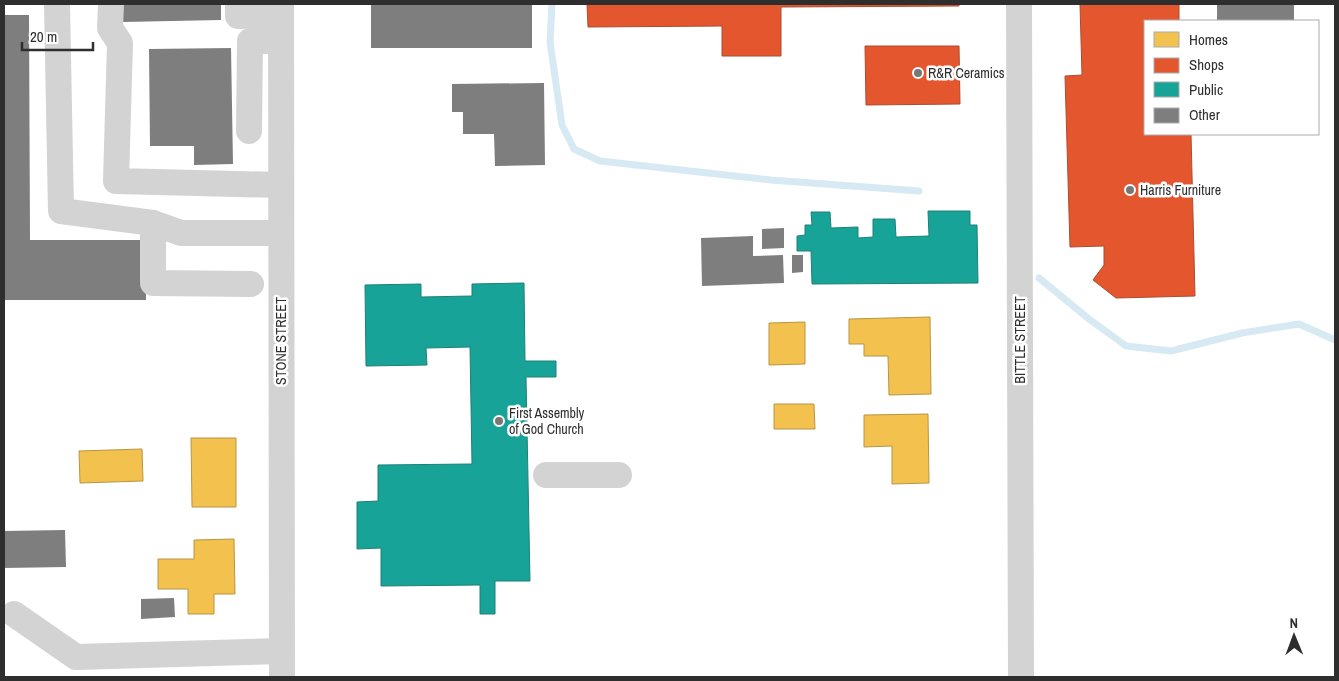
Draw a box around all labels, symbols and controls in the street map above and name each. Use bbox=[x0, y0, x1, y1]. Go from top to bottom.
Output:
scale bar bbox=[22, 20, 94, 52]
legend bbox=[1144, 20, 1319, 135]
text: 20 m bbox=[30, 26, 57, 47]
text: Homes bbox=[1189, 29, 1228, 50]
text: Shops bbox=[1189, 54, 1224, 75]
place label: R&R Ceramics bbox=[928, 64, 1005, 82]
marker: R&R Ceramics bbox=[912, 67, 924, 79]
text: Public bbox=[1189, 79, 1223, 100]
text: Other bbox=[1189, 104, 1220, 125]
place label: Harris Furniture bbox=[1140, 181, 1221, 199]
marker: Harris Furniture bbox=[1124, 184, 1136, 196]
street label: BITTLE STREET bbox=[1011, 296, 1029, 384]
street label: STONE STREET bbox=[272, 297, 290, 385]
place label: First Assembly of God Church bbox=[509, 404, 585, 438]
marker: First Assembly of God Church bbox=[493, 415, 505, 427]
north arrow bbox=[1269, 611, 1319, 661]
text: N bbox=[1289, 614, 1298, 632]

